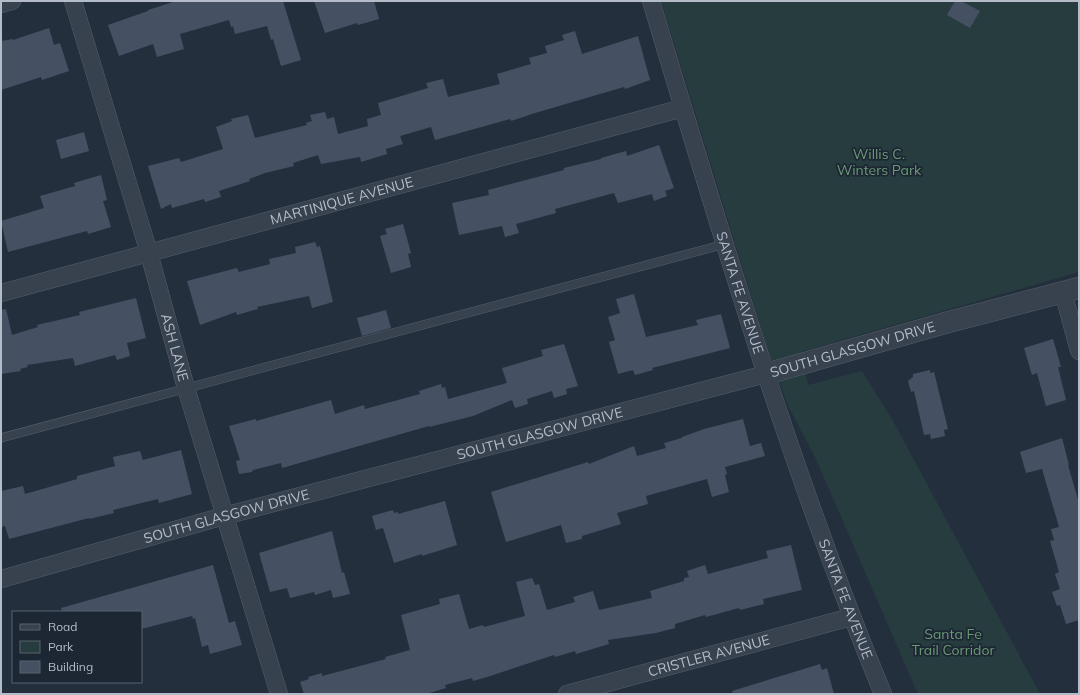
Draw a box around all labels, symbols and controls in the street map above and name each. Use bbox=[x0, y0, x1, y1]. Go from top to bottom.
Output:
park label: Willis C. Winters Park bbox=[837, 145, 922, 179]
street label: MARTINIQUE AVENUE bbox=[268, 173, 415, 229]
street label: SANTA FE AVENUE bbox=[712, 229, 768, 356]
street label: ASH LANE bbox=[157, 311, 193, 383]
street label: SOUTH GLASGOW DRIVE bbox=[768, 317, 937, 381]
street label: SOUTH GLASGOW DRIVE bbox=[455, 403, 625, 464]
street label: SOUTH GLASGOW DRIVE bbox=[141, 485, 311, 547]
street label: SANTA FE AVENUE bbox=[815, 536, 877, 662]
legend bbox=[12, 611, 142, 683]
text: Road bbox=[48, 619, 77, 634]
park label: Santa Fe Trail Corridor bbox=[911, 625, 996, 659]
street label: CRISTLER AVENUE bbox=[646, 630, 772, 681]
text: Park bbox=[48, 639, 74, 654]
text: Building bbox=[48, 659, 93, 674]

